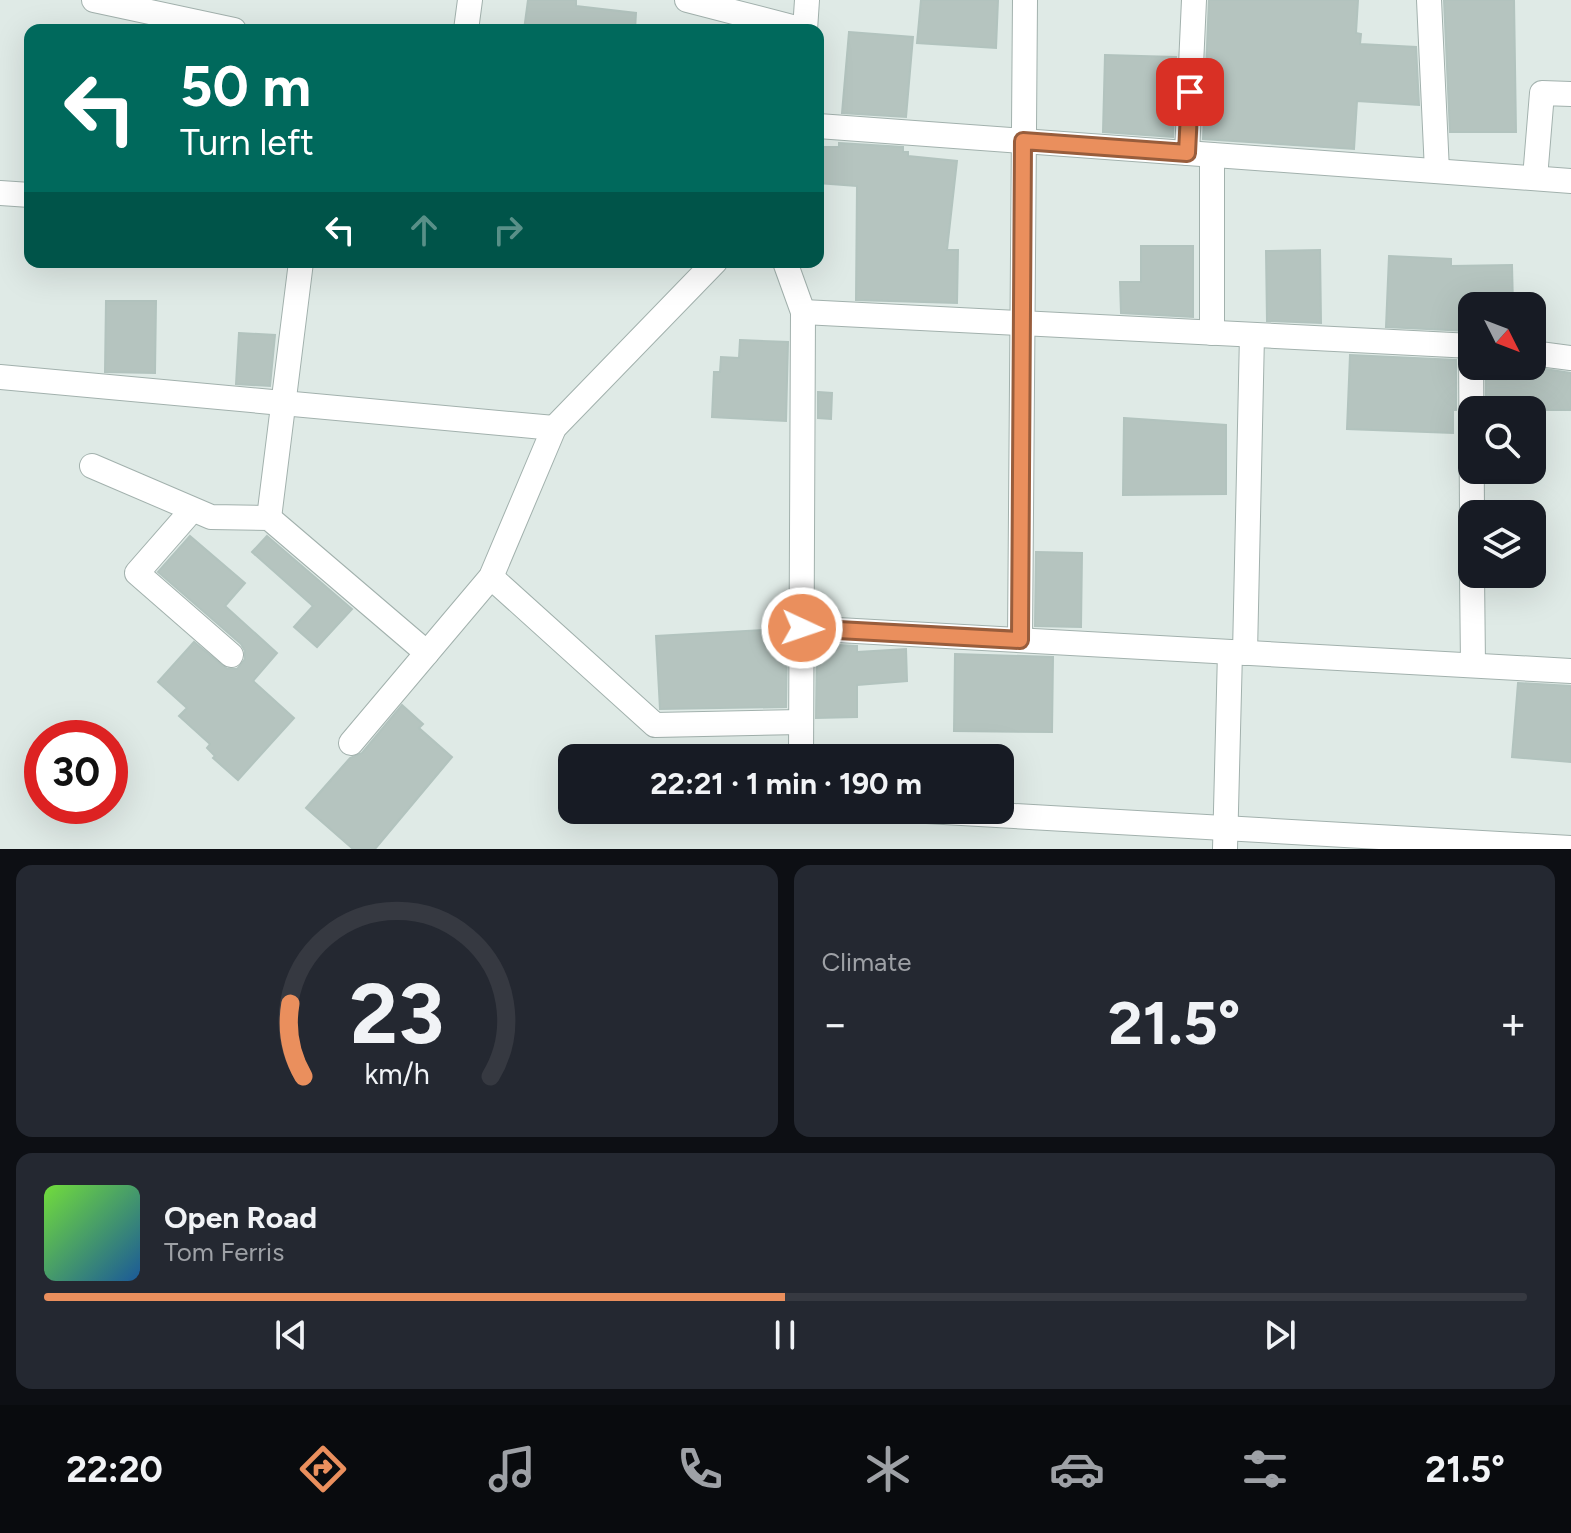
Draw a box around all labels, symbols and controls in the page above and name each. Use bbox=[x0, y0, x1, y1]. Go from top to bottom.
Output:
text: 50 m bbox=[180, 53, 311, 120]
icon: left bbox=[48, 56, 152, 160]
pin bbox=[1156, 58, 1224, 126]
icon: arrive bbox=[1168, 70, 1212, 114]
text: Turn left bbox=[180, 121, 314, 164]
icon: left bbox=[318, 208, 362, 252]
icon: ahead bbox=[402, 208, 446, 252]
icon: right bbox=[486, 208, 530, 252]
north arrow bbox=[1458, 292, 1546, 380]
map controls bbox=[1458, 292, 1546, 588]
button: search bbox=[1458, 396, 1546, 484]
button: layers bbox=[1458, 500, 1546, 588]
position arrow bbox=[760, 586, 844, 670]
speed limit sign: 30 bbox=[24, 720, 128, 824]
text: 22:21 · 1 min · 190 m bbox=[650, 765, 922, 802]
text: Climate bbox=[822, 946, 911, 978]
text: 23 bbox=[350, 964, 444, 1064]
text: 21.5° bbox=[1108, 987, 1240, 1059]
text: − bbox=[822, 997, 849, 1050]
text: + bbox=[1500, 997, 1527, 1050]
text: km/h bbox=[364, 1057, 429, 1091]
text: Open Road bbox=[164, 1199, 317, 1236]
text: Tom Ferris bbox=[164, 1236, 284, 1268]
icon: previous bbox=[269, 1313, 313, 1357]
icon: pause bbox=[763, 1313, 807, 1357]
icon: next bbox=[1258, 1313, 1302, 1357]
icon: directions bbox=[295, 1441, 351, 1497]
icon: music bbox=[484, 1441, 540, 1497]
icon: phone bbox=[672, 1441, 728, 1497]
icon: climate bbox=[860, 1441, 916, 1497]
icon: car bbox=[1049, 1441, 1105, 1497]
icon: filters bbox=[1237, 1441, 1293, 1497]
text: 22:20 bbox=[66, 1448, 163, 1491]
text: 21.5° bbox=[1425, 1448, 1505, 1491]

